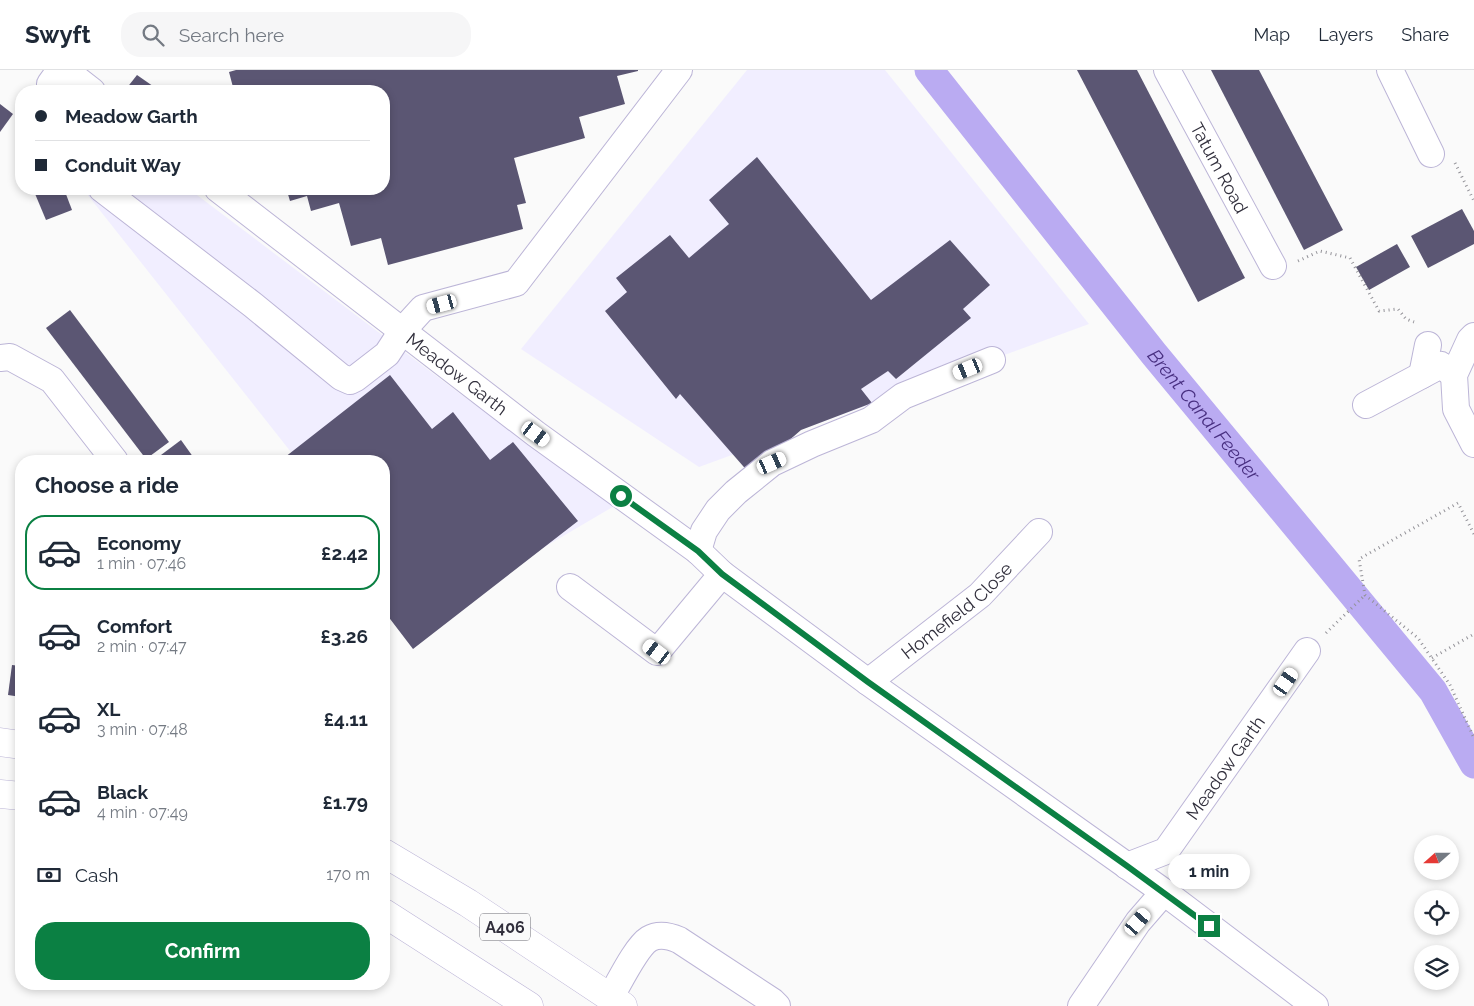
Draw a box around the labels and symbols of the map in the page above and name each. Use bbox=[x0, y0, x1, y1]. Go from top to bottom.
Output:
street label: Tatum Road bbox=[1187, 119, 1253, 217]
car bbox=[425, 293, 458, 315]
street label: Meadow Garth bbox=[403, 328, 512, 419]
water label: Brent Canal Feeder bbox=[1143, 345, 1266, 486]
car bbox=[951, 356, 984, 382]
car bbox=[519, 419, 552, 449]
car bbox=[755, 450, 788, 476]
route start bbox=[610, 485, 632, 507]
street label: Homefield Close bbox=[897, 557, 1016, 663]
car bbox=[640, 637, 673, 667]
car bbox=[1271, 665, 1300, 699]
street label: Meadow Garth bbox=[1181, 712, 1269, 823]
north arrow bbox=[1414, 835, 1459, 880]
callout: 1 min bbox=[1168, 854, 1250, 888]
car bbox=[1122, 906, 1153, 938]
road number: A406 bbox=[480, 914, 530, 940]
route end bbox=[1198, 915, 1220, 937]

